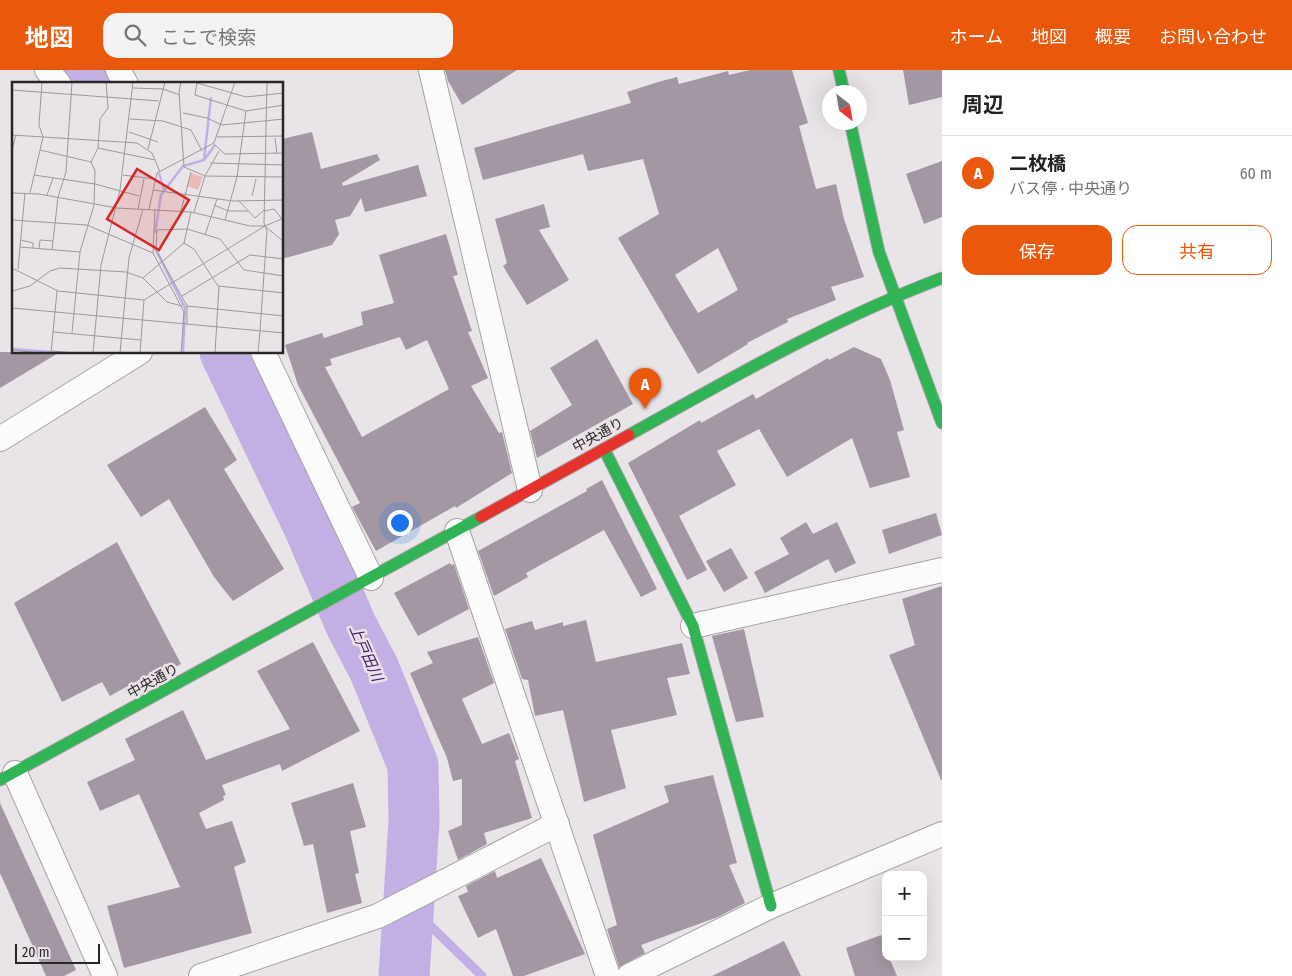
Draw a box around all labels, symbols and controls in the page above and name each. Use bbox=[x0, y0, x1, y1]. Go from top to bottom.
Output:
search box bbox=[103, 13, 453, 58]
icon: search bbox=[121, 21, 149, 49]
text: 地図 bbox=[25, 24, 73, 52]
text: ここで検索 bbox=[161, 26, 256, 49]
text: ホーム bbox=[950, 26, 1003, 48]
text: 地図 bbox=[1031, 26, 1067, 48]
text: 概要 bbox=[1095, 26, 1131, 48]
text: お問い合わせ bbox=[1159, 26, 1267, 48]
inset map bbox=[12, 82, 284, 354]
north arrow bbox=[822, 85, 867, 130]
text: 周辺 bbox=[962, 92, 1004, 118]
text: 二枚橋 bbox=[1009, 152, 1066, 175]
text: A bbox=[974, 164, 982, 183]
text: 60 m bbox=[1240, 164, 1272, 183]
text: バス停 · 中央通り bbox=[1009, 179, 1132, 198]
button: 保存 bbox=[962, 225, 1112, 275]
button: 共有 bbox=[1122, 225, 1272, 275]
pin: A bbox=[629, 368, 661, 409]
street label: 中央通り bbox=[569, 414, 627, 456]
your location bbox=[387, 510, 413, 536]
water label: 上戸田川 bbox=[346, 622, 387, 686]
street label: 中央通り bbox=[124, 660, 182, 702]
map controls bbox=[882, 871, 927, 961]
button: + bbox=[882, 871, 927, 916]
button: − bbox=[882, 916, 927, 961]
scale bar bbox=[15, 941, 100, 964]
text: 20 m bbox=[22, 944, 50, 961]

